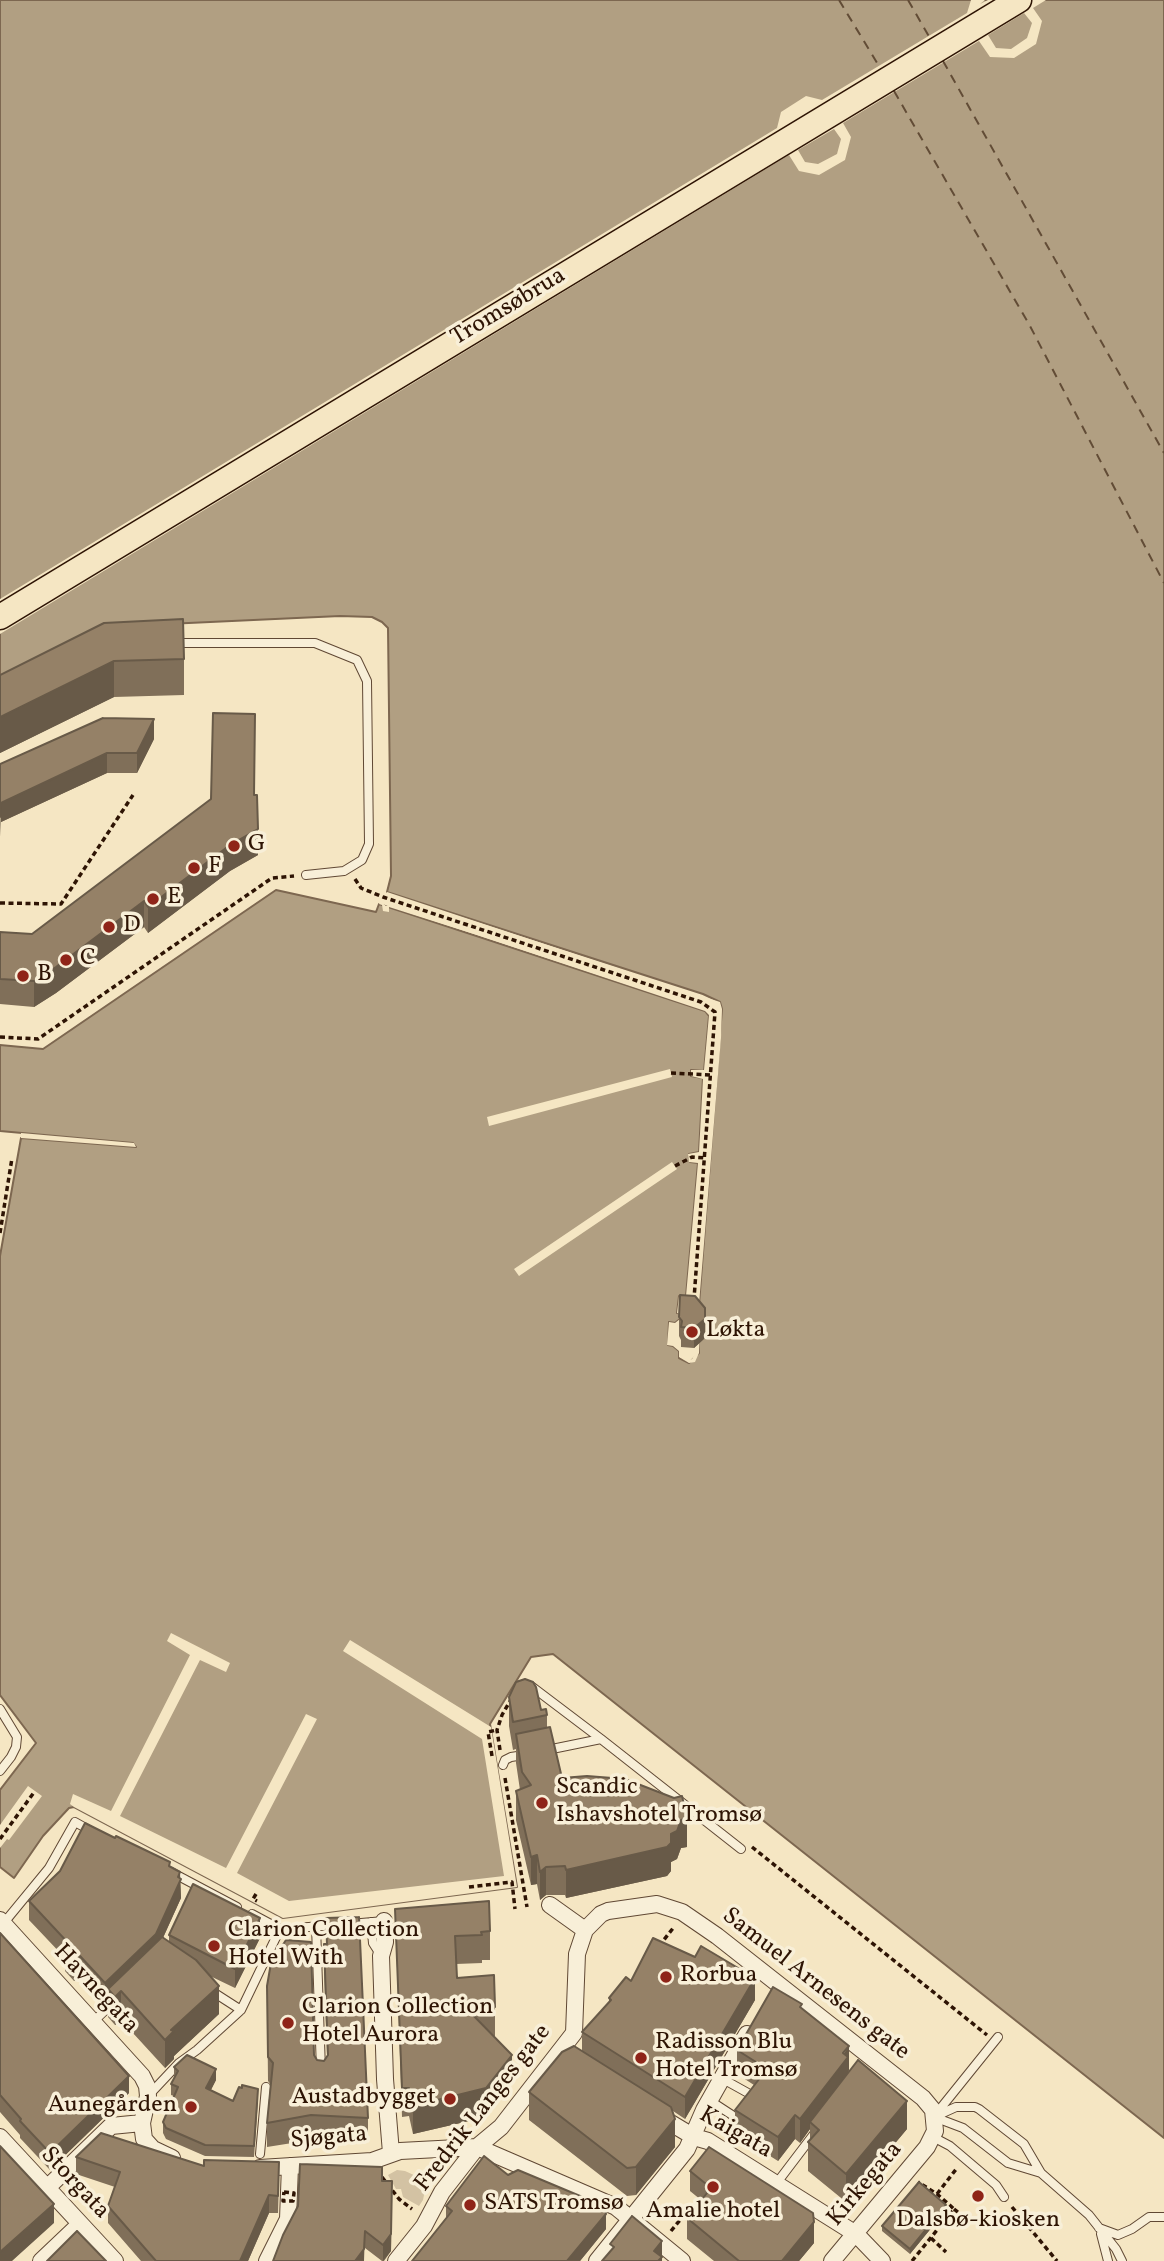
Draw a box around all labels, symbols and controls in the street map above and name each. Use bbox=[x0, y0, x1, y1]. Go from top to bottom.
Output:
street label: Tromsøbrua bbox=[446, 263, 572, 353]
place label: G bbox=[248, 832, 266, 860]
marker: G bbox=[226, 838, 242, 854]
place label: F bbox=[208, 854, 221, 882]
marker: F bbox=[186, 860, 202, 876]
place label: E bbox=[167, 885, 181, 913]
marker: E bbox=[145, 891, 161, 907]
place label: D bbox=[123, 913, 141, 941]
marker: D bbox=[101, 919, 117, 935]
place label: C bbox=[80, 946, 96, 974]
marker: C bbox=[58, 952, 74, 968]
place label: B bbox=[37, 962, 52, 990]
marker: B bbox=[15, 968, 31, 984]
place label: Løkta bbox=[706, 1318, 765, 1346]
marker: Løkta bbox=[684, 1324, 700, 1340]
place label: Scandic Ishavshotel Tromsø bbox=[556, 1775, 762, 1831]
marker: Scandic Ishavshotel Tromsø bbox=[534, 1795, 550, 1811]
street label: Samuel Arnesens gate bbox=[715, 1903, 915, 2067]
place label: Clarion Collection Hotel With bbox=[228, 1918, 419, 1974]
marker: Clarion Collection Hotel With bbox=[206, 1938, 222, 1954]
street label: Havnegata bbox=[46, 1939, 144, 2041]
place label: Rorbua bbox=[680, 1963, 757, 1991]
marker: Rorbua bbox=[658, 1969, 674, 1985]
place label: Clarion Collection Hotel Aurora bbox=[302, 1995, 493, 2051]
marker: Clarion Collection Hotel Aurora bbox=[280, 2015, 296, 2031]
street label: Fredrik Langes gate bbox=[410, 2019, 558, 2199]
place label: Radisson Blu Hotel Tromsø bbox=[655, 2030, 798, 2086]
marker: Radisson Blu Hotel Tromsø bbox=[633, 2050, 649, 2066]
place label: Austadbygget bbox=[292, 2085, 436, 2113]
marker: Austadbygget bbox=[442, 2091, 458, 2107]
place label: Aunegården bbox=[48, 2093, 177, 2121]
marker: Aunegården bbox=[183, 2099, 199, 2115]
street label: Kaigata bbox=[693, 2102, 777, 2166]
street label: Sjøgata bbox=[289, 2121, 369, 2157]
street label: Kirkegata bbox=[822, 2137, 910, 2233]
street label: Storgata bbox=[33, 2142, 115, 2226]
marker: Amalie hotel bbox=[705, 2179, 721, 2195]
marker: Dalsbø-kiosken bbox=[970, 2188, 986, 2204]
place label: SATS Tromsø bbox=[484, 2191, 624, 2219]
marker: SATS Tromsø bbox=[462, 2197, 478, 2213]
place label: Amalie hotel bbox=[646, 2199, 780, 2227]
place label: Dalsbø-kiosken bbox=[896, 2208, 1060, 2236]

